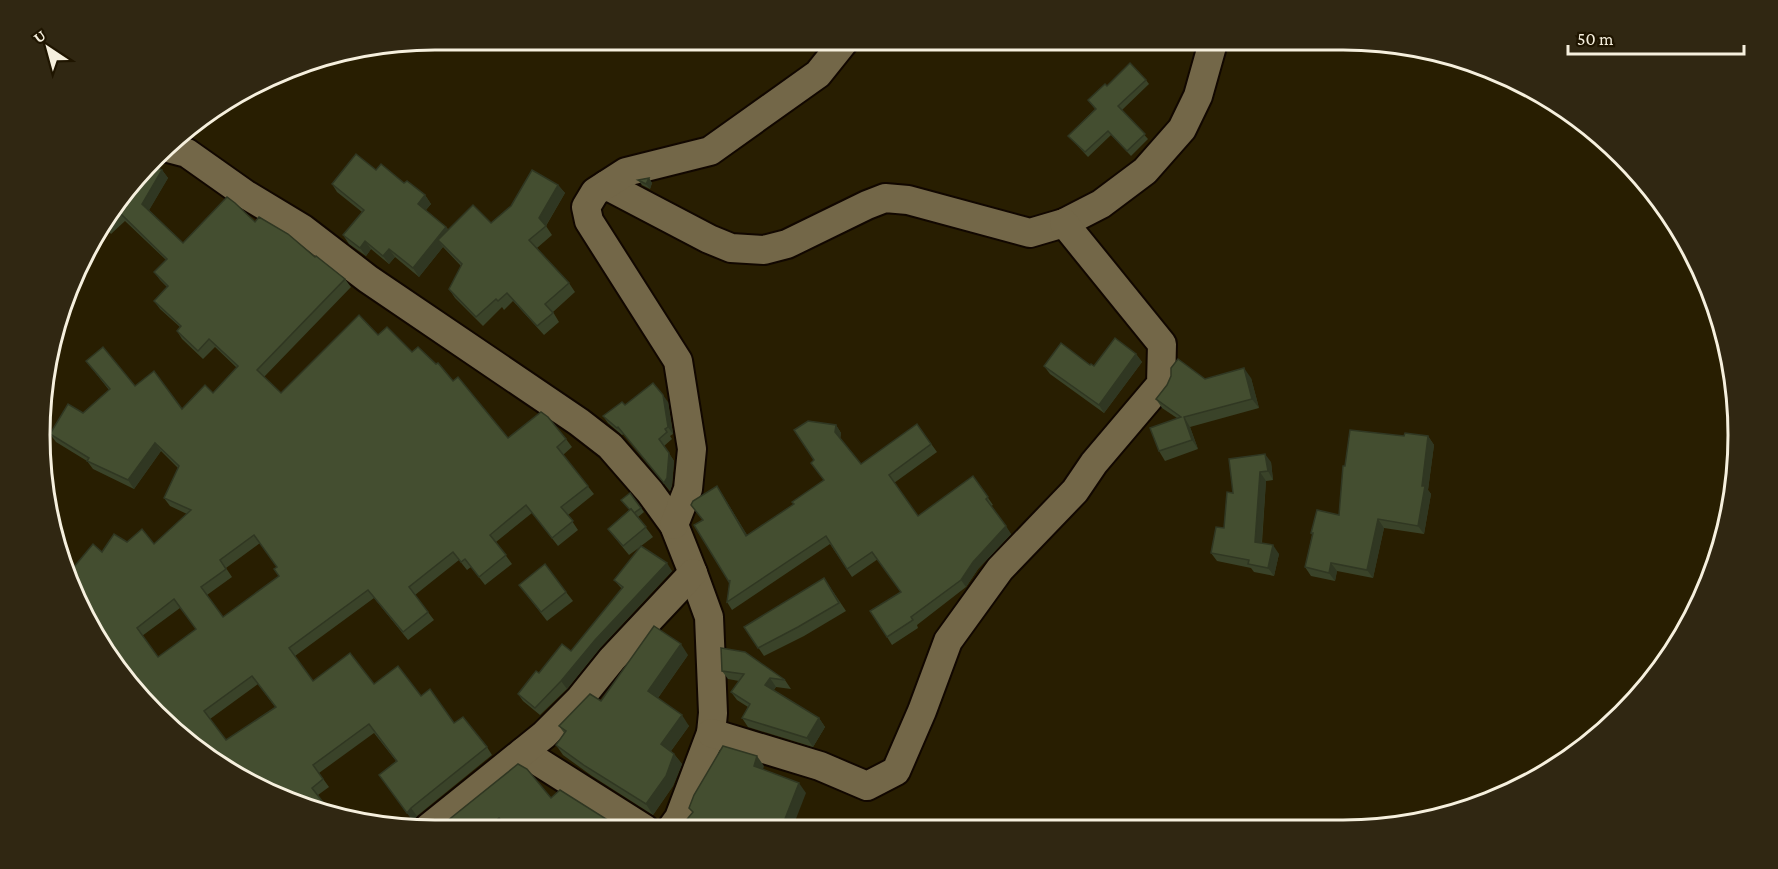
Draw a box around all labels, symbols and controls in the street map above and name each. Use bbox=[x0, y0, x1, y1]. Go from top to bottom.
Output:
north arrow bbox=[18, 18, 78, 78]
scale bar bbox=[1568, 18, 1744, 56]
text: U bbox=[30, 26, 49, 46]
text: 50 m bbox=[1577, 29, 1614, 49]

